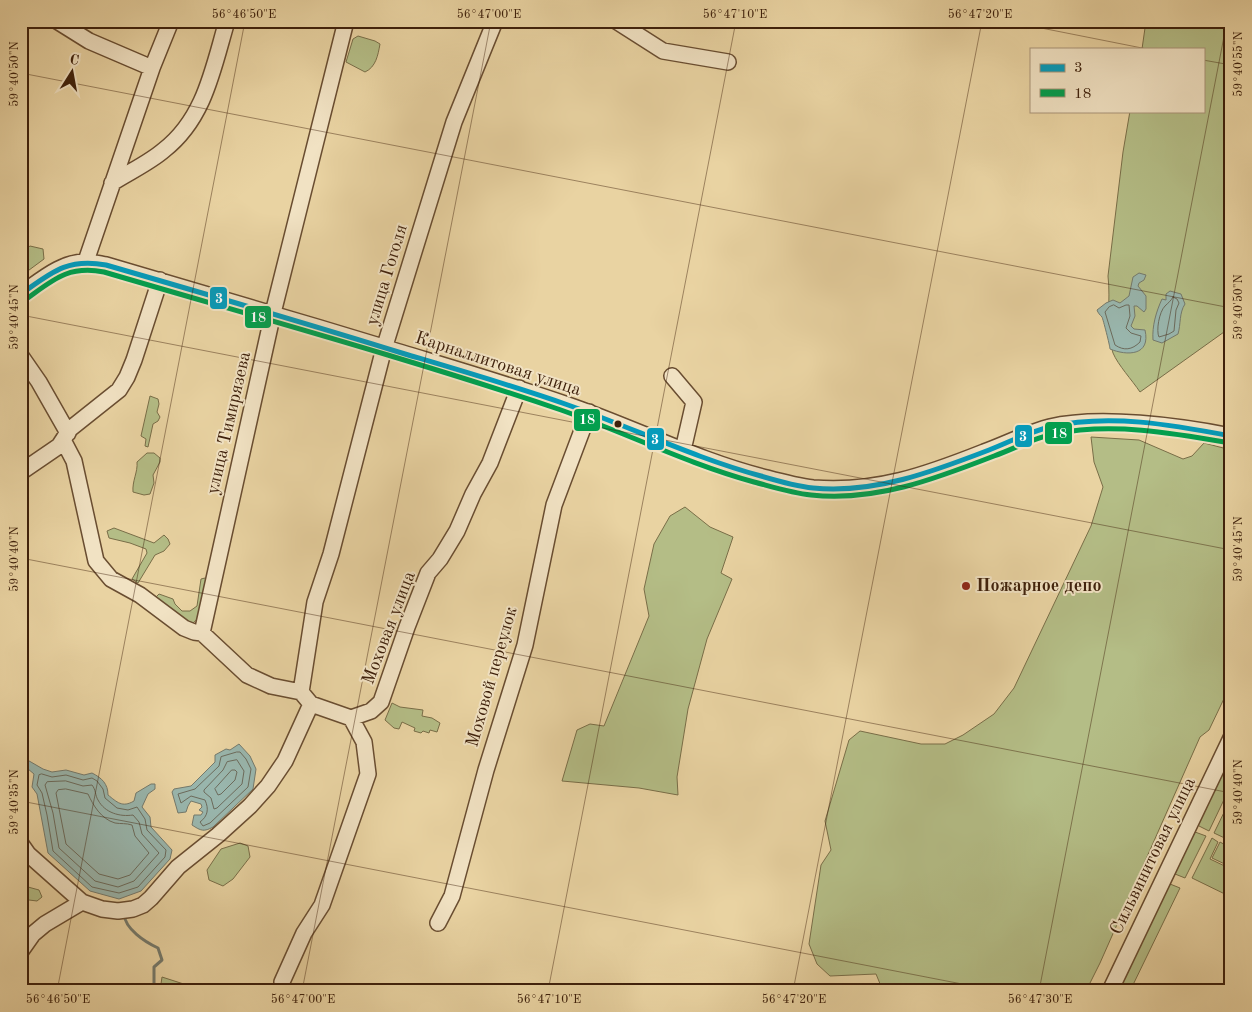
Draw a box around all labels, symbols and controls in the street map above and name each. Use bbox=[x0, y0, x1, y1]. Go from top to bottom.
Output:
text: 56°46'50"E bbox=[212, 8, 276, 21]
text: 56°47'00"E bbox=[457, 8, 521, 21]
text: 56°47'10"E bbox=[703, 8, 767, 21]
text: 56°47'20"E bbox=[948, 8, 1012, 21]
text: 59°40'55"N bbox=[1232, 31, 1245, 97]
text: 59°40'50"N bbox=[8, 41, 21, 107]
north arrow bbox=[48, 48, 98, 98]
legend bbox=[1030, 48, 1204, 112]
text: С bbox=[68, 52, 80, 68]
text: 3 bbox=[1074, 61, 1083, 76]
text: 18 bbox=[1074, 87, 1091, 102]
street label: улица Гоголя bbox=[363, 222, 411, 328]
text: 59°40'50"N bbox=[1232, 274, 1245, 340]
text: 59°40'45"N bbox=[8, 284, 21, 350]
line badge: 3 bbox=[209, 286, 228, 310]
text: 3 bbox=[215, 292, 223, 306]
line badge: 18 bbox=[244, 305, 272, 329]
text: 18 bbox=[250, 311, 266, 325]
street label: Карналлитовая улица bbox=[413, 329, 583, 399]
street label: улица Тимирязева bbox=[204, 350, 254, 496]
line badge: 18 bbox=[573, 408, 601, 432]
text: 18 bbox=[579, 413, 595, 427]
unlabelled marker bbox=[613, 419, 623, 429]
line badge: 18 bbox=[1044, 421, 1073, 445]
line badge: 3 bbox=[1014, 424, 1033, 448]
line badge: 3 bbox=[646, 427, 665, 451]
text: 18 bbox=[1051, 427, 1067, 441]
text: 3 bbox=[1019, 430, 1027, 444]
text: 3 bbox=[651, 433, 659, 447]
text: 59°40'45"N bbox=[1232, 516, 1245, 582]
text: 59°40'40"N bbox=[8, 526, 21, 592]
street label: Моховая улица bbox=[359, 569, 419, 687]
place label: Пожарное депо bbox=[976, 577, 1101, 595]
marker: Пожарное депо bbox=[960, 580, 972, 592]
street label: Моховой переулок bbox=[463, 605, 521, 749]
text: 59°40'40"N bbox=[1232, 759, 1245, 825]
text: 59°40'35"N bbox=[8, 769, 21, 835]
street label: Сильвинитовая улица bbox=[1107, 774, 1199, 937]
text: 56°46'50"E bbox=[26, 993, 90, 1006]
text: 56°47'00"E bbox=[271, 993, 335, 1006]
text: 56°47'10"E bbox=[517, 993, 581, 1006]
text: 56°47'20"E bbox=[762, 993, 826, 1006]
text: 56°47'30"E bbox=[1008, 993, 1072, 1006]

